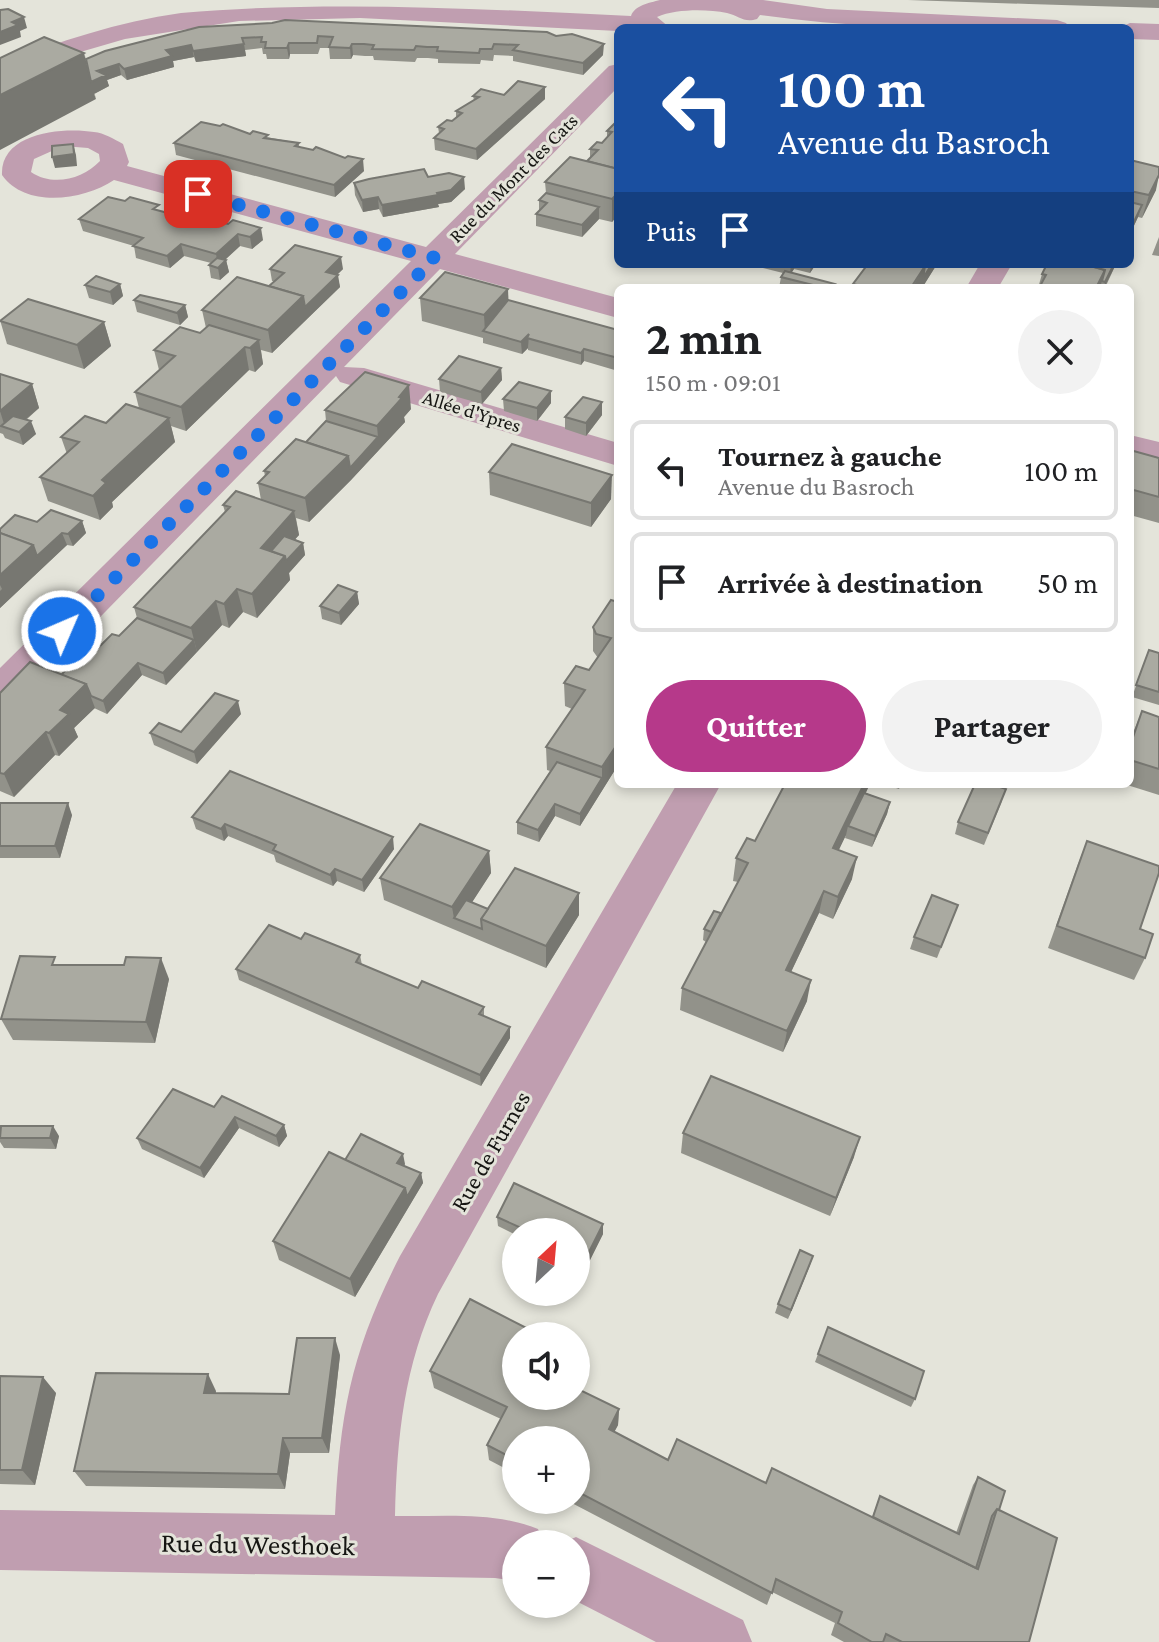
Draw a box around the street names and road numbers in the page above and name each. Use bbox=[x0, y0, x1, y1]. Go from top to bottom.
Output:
street label: Rue du Mont des Cats bbox=[444, 109, 582, 247]
street label: Allée d'Ypres bbox=[420, 386, 524, 437]
street label: Rue de Furnes bbox=[445, 1086, 535, 1216]
street label: Rue du Westhoek bbox=[161, 1527, 356, 1561]

